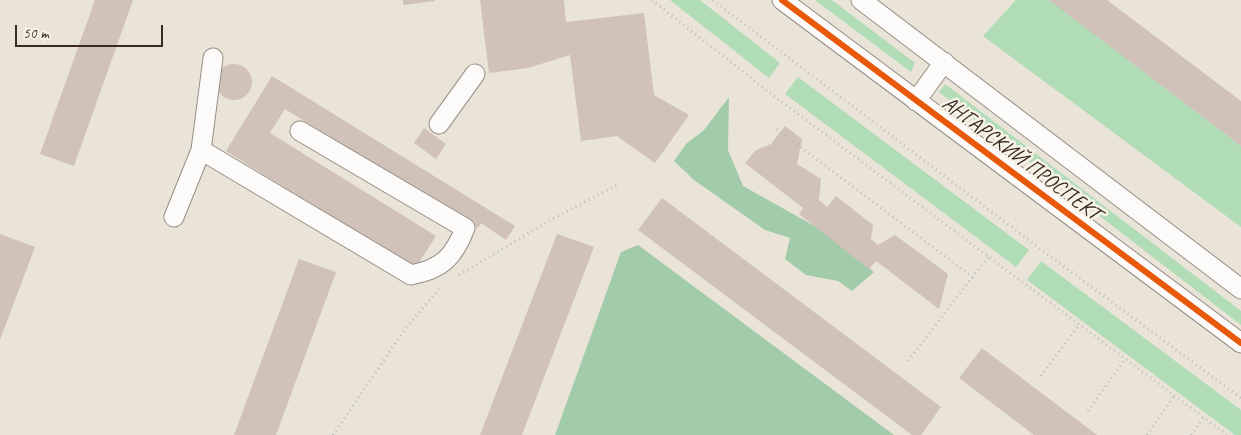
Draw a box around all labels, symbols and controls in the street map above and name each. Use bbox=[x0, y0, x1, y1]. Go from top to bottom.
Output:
scale bar bbox=[18, 15, 165, 47]
text: 50 m bbox=[23, 24, 49, 43]
street label: АНГАРСКИЙ ПРОСПЕКТ bbox=[937, 91, 1105, 227]

